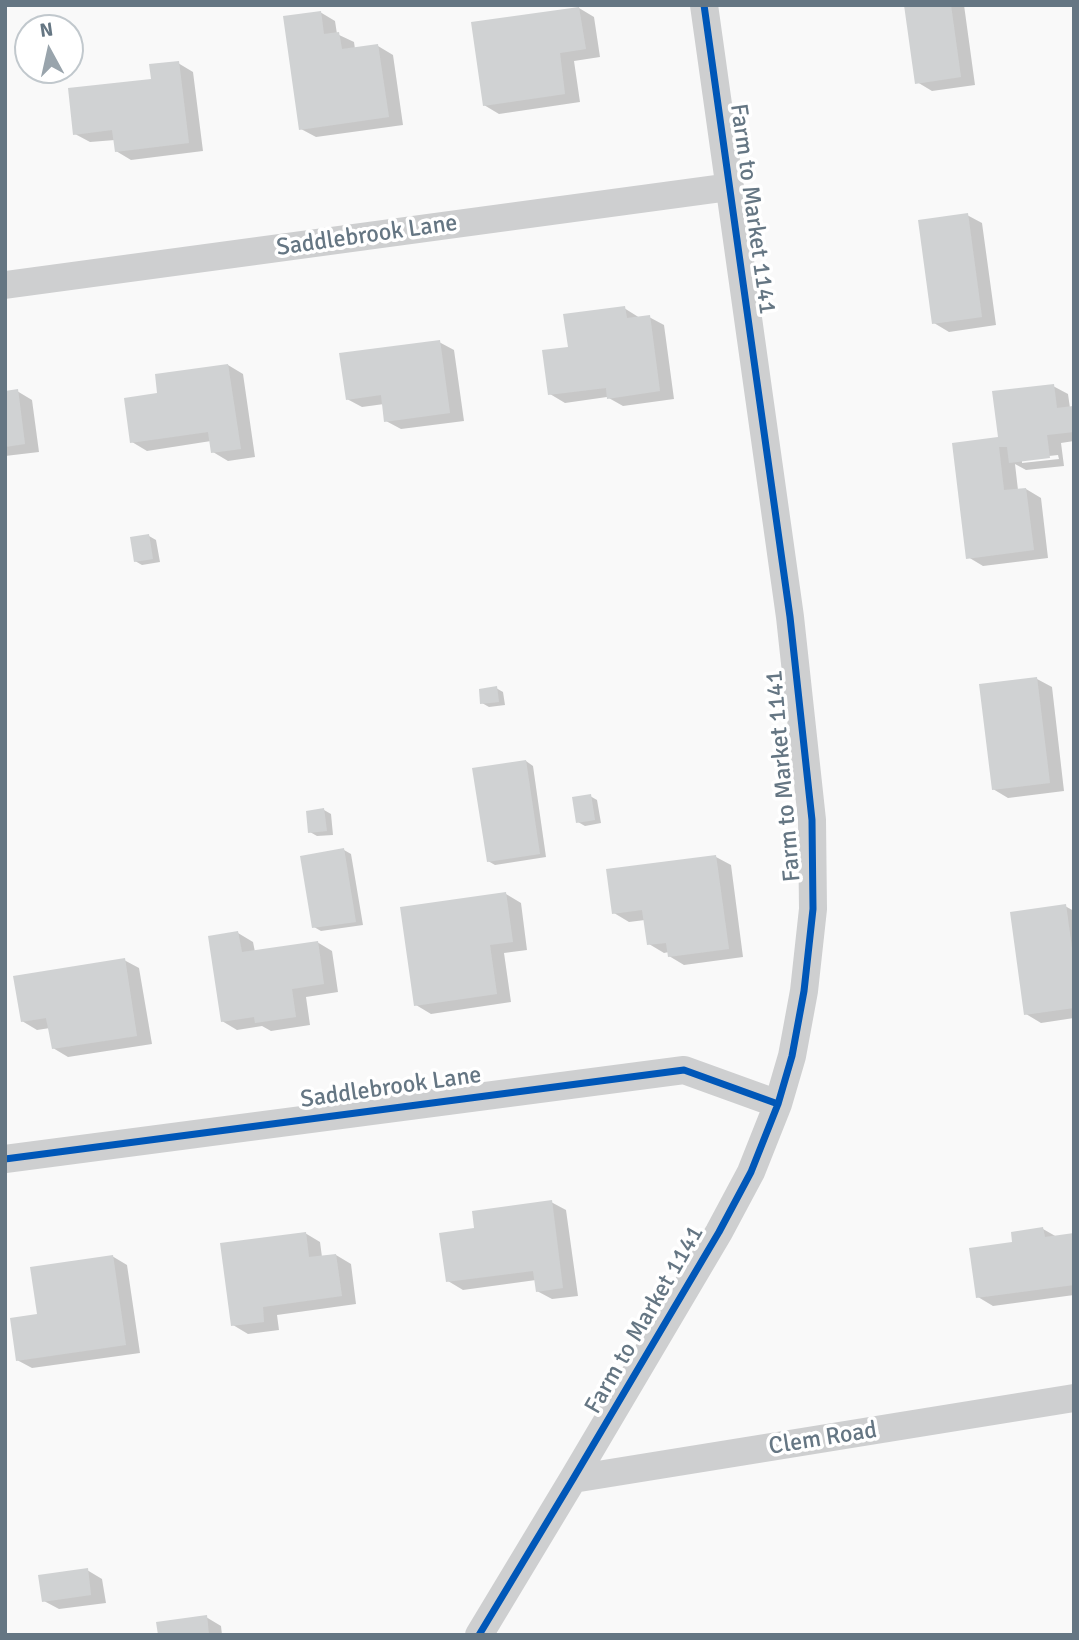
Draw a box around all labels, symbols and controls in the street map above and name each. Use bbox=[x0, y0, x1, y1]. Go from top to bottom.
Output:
north arrow bbox=[14, 14, 84, 84]
text: N bbox=[38, 17, 55, 43]
street label: Farm to Market 1141 bbox=[723, 102, 781, 316]
street label: Saddlebrook Lane bbox=[275, 209, 459, 263]
street label: Farm to Market 1141 bbox=[760, 669, 808, 883]
street label: Saddlebrook Lane bbox=[299, 1061, 483, 1115]
street label: Farm to Market 1141 bbox=[579, 1221, 711, 1419]
street label: Clem Road bbox=[767, 1416, 879, 1462]

